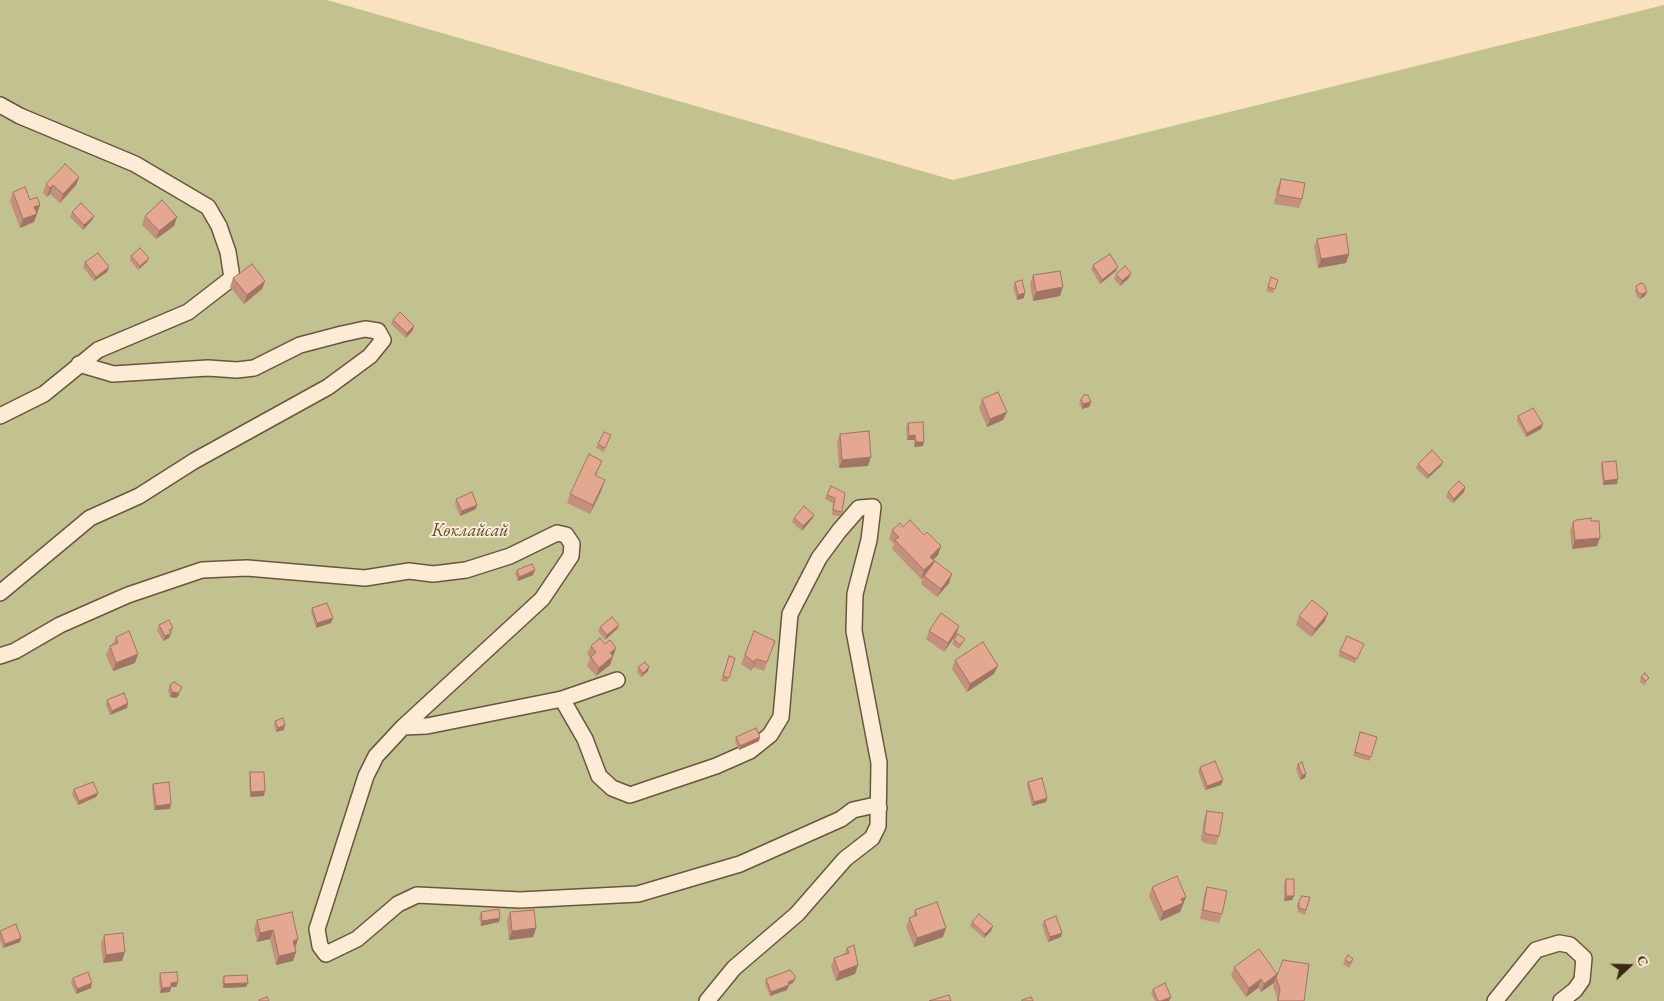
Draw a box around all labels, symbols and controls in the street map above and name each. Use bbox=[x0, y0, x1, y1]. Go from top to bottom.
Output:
park label: Көклайсай bbox=[432, 520, 508, 542]
north arrow bbox=[1604, 941, 1654, 991]
text: С bbox=[1633, 953, 1653, 968]

